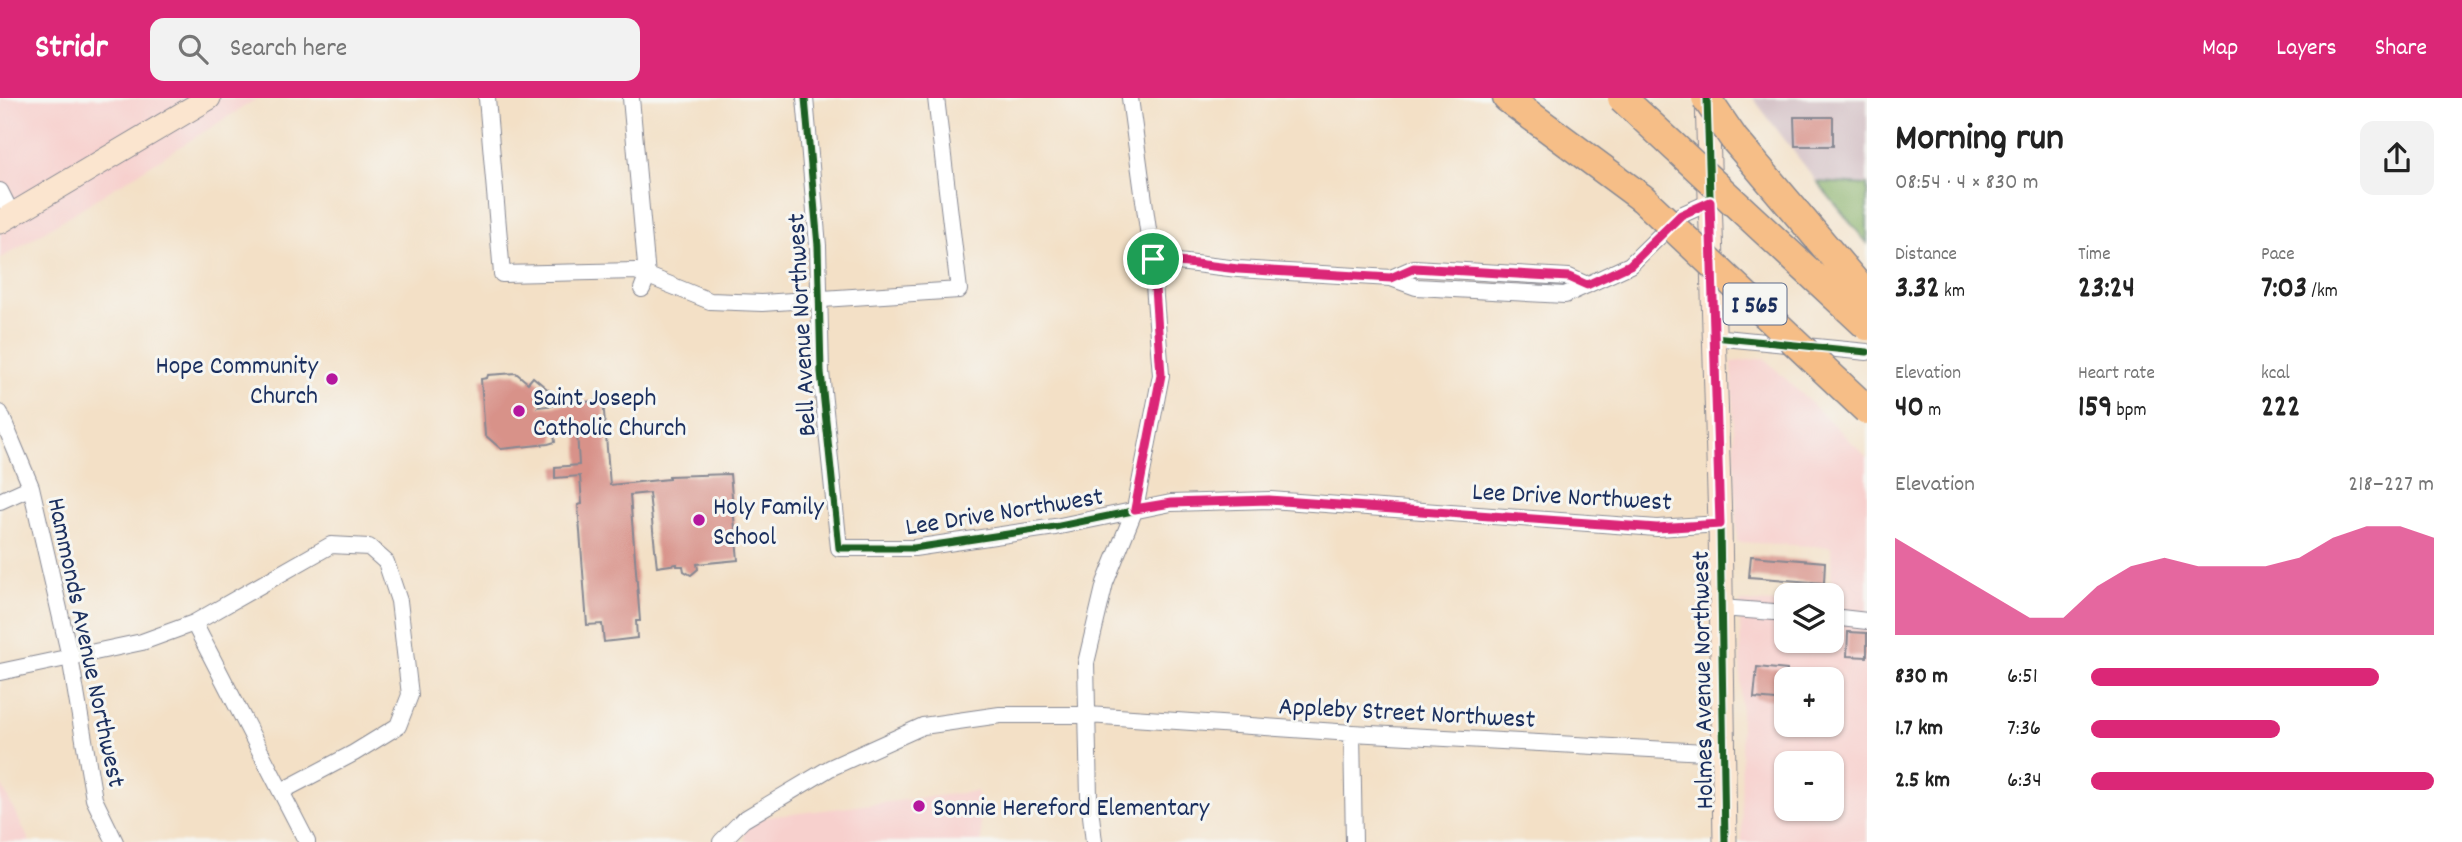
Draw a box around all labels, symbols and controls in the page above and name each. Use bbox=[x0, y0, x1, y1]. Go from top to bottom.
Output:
search box bbox=[150, 18, 640, 81]
text: Stridr bbox=[35, 26, 108, 73]
icon: search bbox=[174, 30, 212, 68]
text: Search here bbox=[230, 31, 347, 68]
text: Map bbox=[2202, 32, 2238, 66]
text: Layers bbox=[2276, 32, 2337, 66]
text: Share bbox=[2375, 32, 2427, 66]
text: Morning run bbox=[1895, 113, 2064, 168]
button: share bbox=[2360, 121, 2434, 195]
text: 08:54 · 4 × 830 m bbox=[1895, 167, 2039, 200]
street label: Bell Avenue Northwest bbox=[779, 212, 828, 437]
pin bbox=[1123, 229, 1183, 289]
icon: arrive bbox=[1134, 240, 1172, 278]
text: Distance bbox=[1895, 242, 1957, 269]
text: Time bbox=[2078, 242, 2111, 269]
text: Pace bbox=[2261, 242, 2295, 269]
text: 3.32 bbox=[1895, 269, 1940, 312]
text: 23:24 bbox=[2078, 269, 2135, 312]
text: 7:03 bbox=[2261, 269, 2307, 312]
text: km bbox=[1940, 279, 1965, 306]
text: /km bbox=[2307, 279, 2338, 306]
road number: I 565 bbox=[1724, 284, 1786, 324]
place label: Hope Community Church bbox=[155, 349, 318, 416]
text: Elevation bbox=[1895, 361, 1961, 388]
text: Heart rate bbox=[2078, 361, 2155, 388]
text: kcal bbox=[2261, 361, 2290, 388]
marker: Hope Community Church bbox=[324, 371, 340, 387]
place label: Saint Joseph Catholic Church bbox=[533, 381, 686, 448]
text: 40 bbox=[1895, 388, 1924, 431]
text: 159 bbox=[2078, 388, 2112, 431]
text: 222 bbox=[2261, 388, 2300, 431]
text: m bbox=[1924, 398, 1941, 425]
text: bpm bbox=[2112, 398, 2147, 425]
marker: Saint Joseph Catholic Church bbox=[511, 403, 527, 419]
text: Elevation bbox=[1895, 469, 1975, 502]
text: 218–227 m bbox=[2348, 469, 2434, 502]
street label: Lee Drive Northwest bbox=[1471, 475, 1673, 522]
street label: Lee Drive Northwest bbox=[903, 479, 1107, 547]
place label: Holy Family School bbox=[713, 490, 824, 557]
street label: Hammonds Avenue Northwest bbox=[36, 494, 133, 791]
marker: Holy Family School bbox=[691, 512, 707, 528]
street label: Holmes Avenue Northwest bbox=[1684, 550, 1725, 810]
map controls bbox=[1774, 583, 1844, 821]
button: layers bbox=[1774, 583, 1844, 653]
text: 830 m bbox=[1895, 661, 1948, 694]
text: 6:51 bbox=[2007, 661, 2038, 694]
button: + bbox=[1774, 667, 1844, 737]
street label: Appleby Street Northwest bbox=[1278, 689, 1536, 740]
text: 1.7 km bbox=[1895, 713, 1943, 746]
text: 7:36 bbox=[2007, 713, 2041, 746]
button: − bbox=[1774, 751, 1844, 821]
text: 2.5 km bbox=[1895, 765, 1950, 798]
text: 6:34 bbox=[2007, 765, 2042, 798]
place label: Sonnie Hereford Elementary bbox=[933, 791, 1210, 828]
marker: Sonnie Hereford Elementary bbox=[911, 798, 927, 814]

